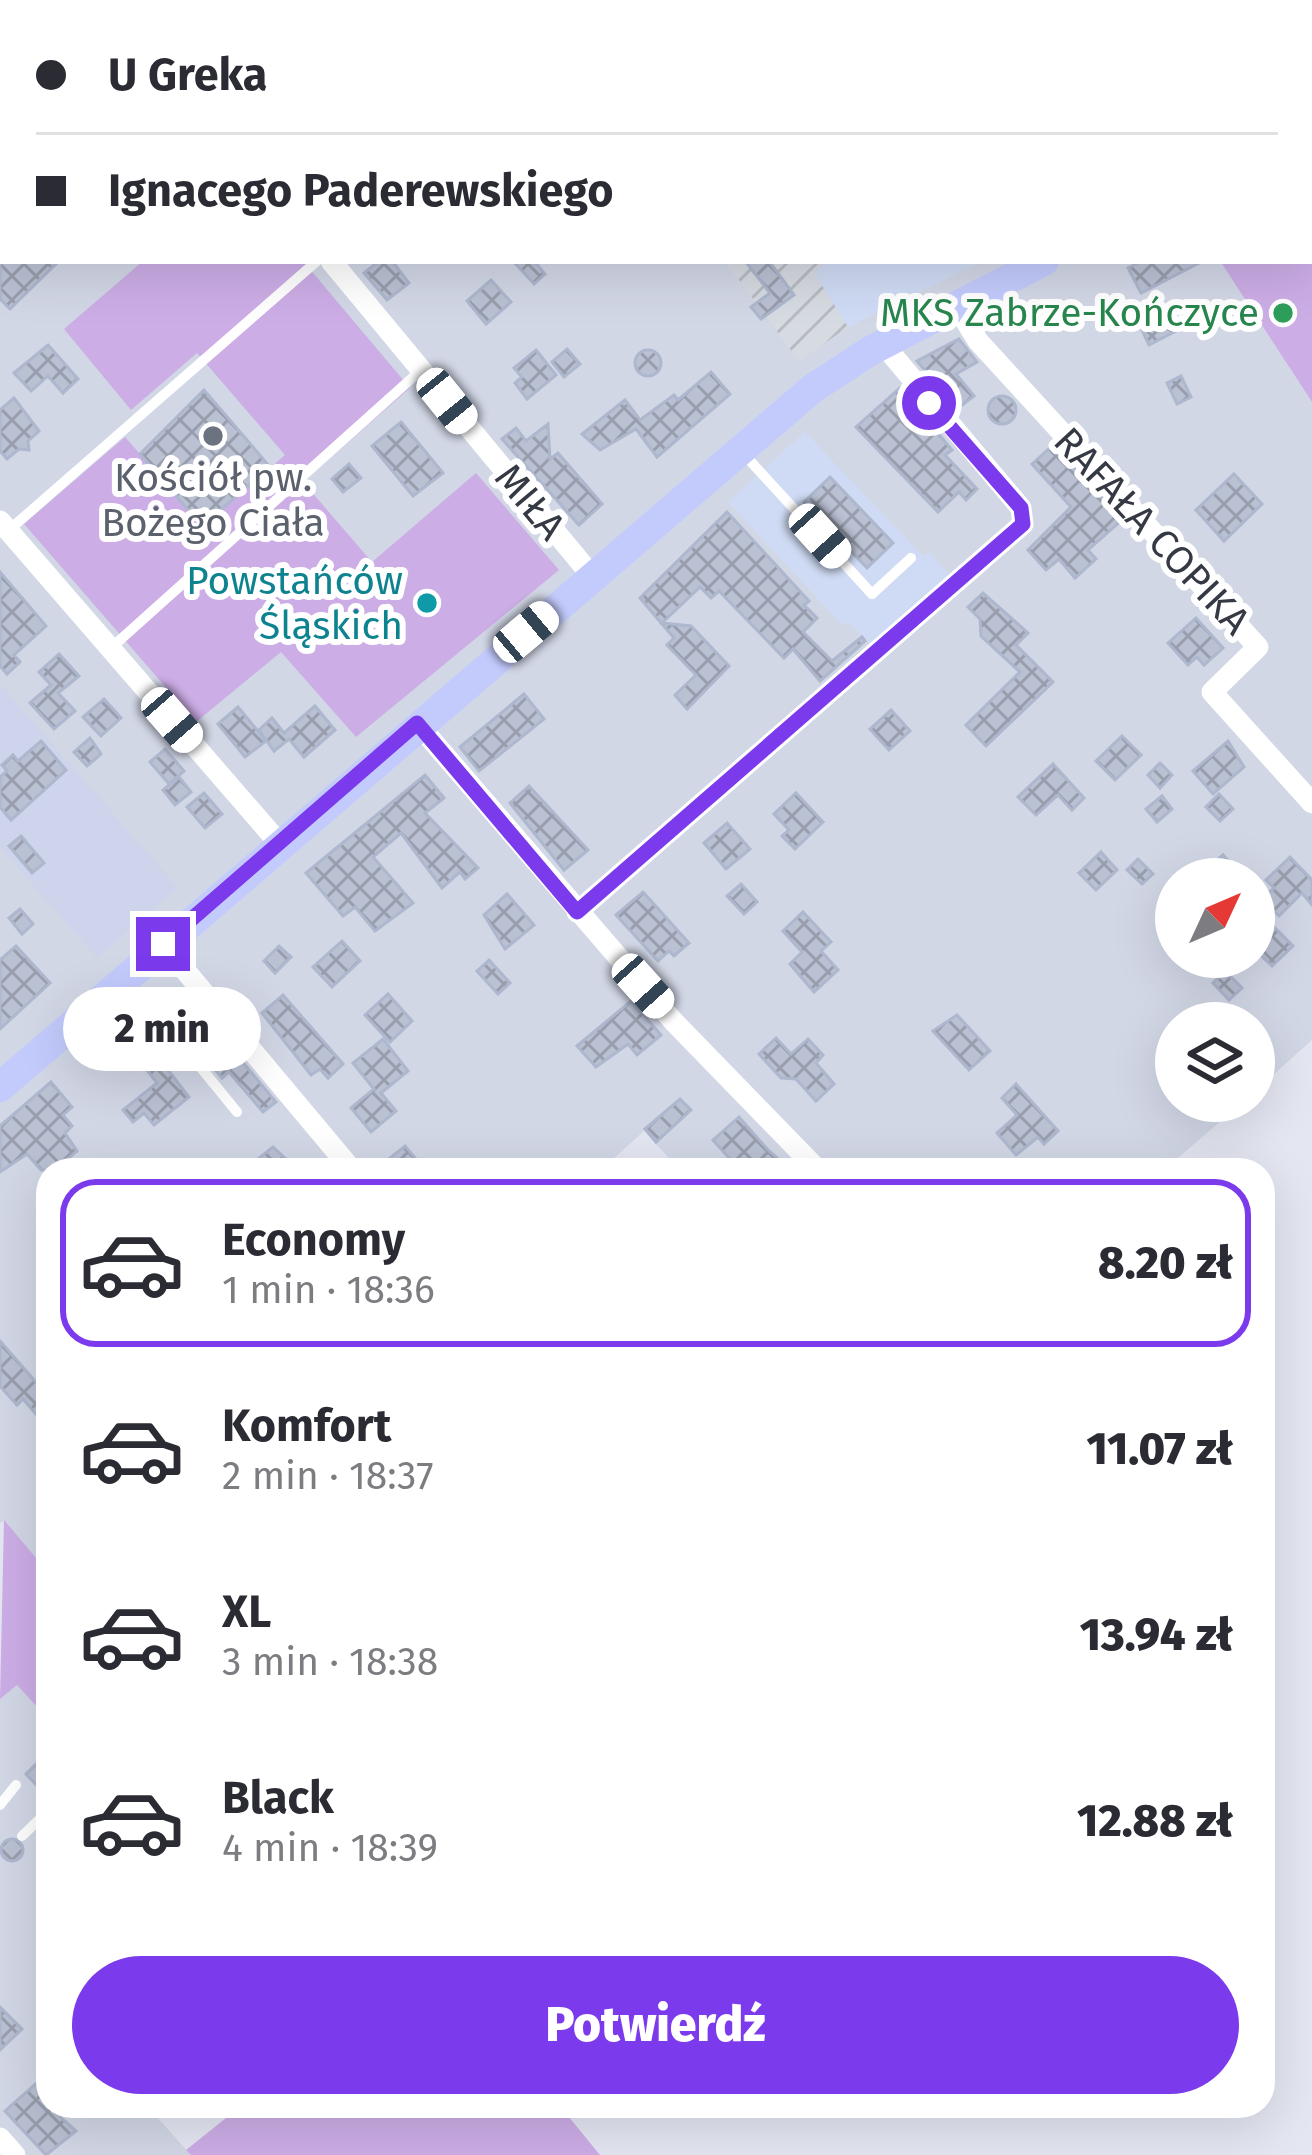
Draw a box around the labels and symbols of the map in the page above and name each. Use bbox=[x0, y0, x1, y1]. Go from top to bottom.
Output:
place label: MKS Zabrze-Kończyce bbox=[880, 290, 1259, 336]
marker: MKS Zabrze-Kończyce bbox=[1270, 300, 1296, 326]
car bbox=[410, 362, 484, 440]
route start bbox=[902, 376, 956, 430]
street label: RAFAŁA COPIKA bbox=[1045, 418, 1260, 644]
marker: Kościół pw. Bożego Ciała bbox=[200, 423, 226, 449]
place label: Kościół pw. Bożego Ciała bbox=[101, 455, 325, 546]
street label: MIŁA bbox=[485, 455, 575, 550]
car bbox=[783, 497, 857, 575]
place label: Powstańców Śląskich bbox=[186, 558, 403, 649]
marker: Powstańców Śląskich bbox=[414, 590, 440, 616]
car bbox=[487, 595, 565, 669]
car bbox=[135, 681, 209, 759]
north arrow bbox=[1155, 858, 1275, 978]
route end bbox=[136, 917, 190, 971]
car bbox=[606, 947, 680, 1025]
callout: 2 min bbox=[64, 986, 262, 1070]

